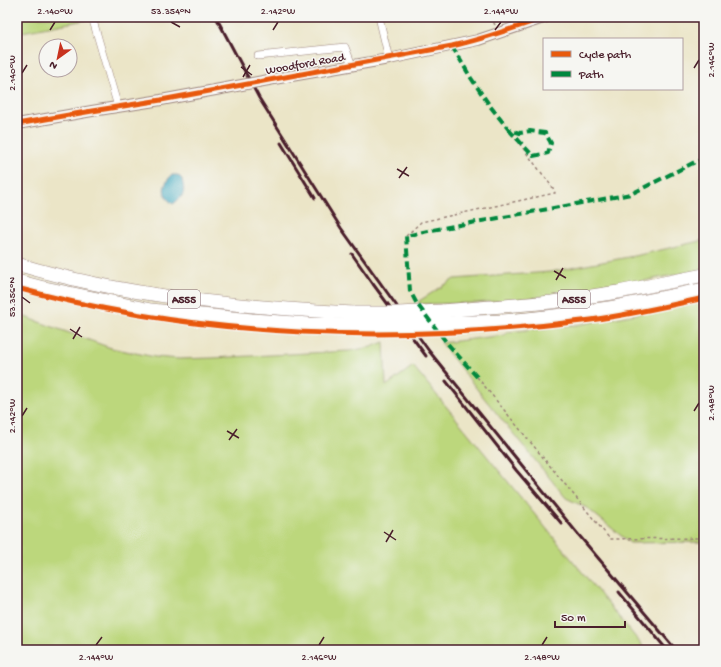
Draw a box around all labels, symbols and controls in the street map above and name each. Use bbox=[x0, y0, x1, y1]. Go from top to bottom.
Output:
text: 2.140°W bbox=[37, 6, 73, 18]
text: 53.354°N bbox=[151, 6, 191, 18]
text: 2.142°W bbox=[261, 6, 296, 18]
text: 2.144°W bbox=[484, 6, 519, 18]
north arrow bbox=[38, 38, 78, 78]
legend bbox=[543, 38, 683, 90]
text: 2.146°W bbox=[706, 42, 718, 77]
text: Cycle path bbox=[579, 49, 632, 63]
street label: Woodford Road bbox=[265, 51, 347, 79]
text: 2.140°W bbox=[7, 55, 19, 91]
text: N bbox=[47, 58, 60, 72]
text: Path bbox=[578, 69, 604, 83]
text: 53.356°N bbox=[7, 276, 19, 317]
road number: A555 bbox=[168, 290, 200, 308]
road number: A555 bbox=[558, 290, 590, 308]
text: 2.148°W bbox=[706, 385, 718, 421]
text: 2.142°W bbox=[7, 398, 19, 433]
scale bar bbox=[555, 603, 625, 629]
text: 50 m bbox=[561, 612, 586, 626]
text: 2.144°W bbox=[79, 652, 114, 664]
text: 2.146°W bbox=[302, 652, 337, 664]
text: 2.148°W bbox=[524, 652, 560, 664]

